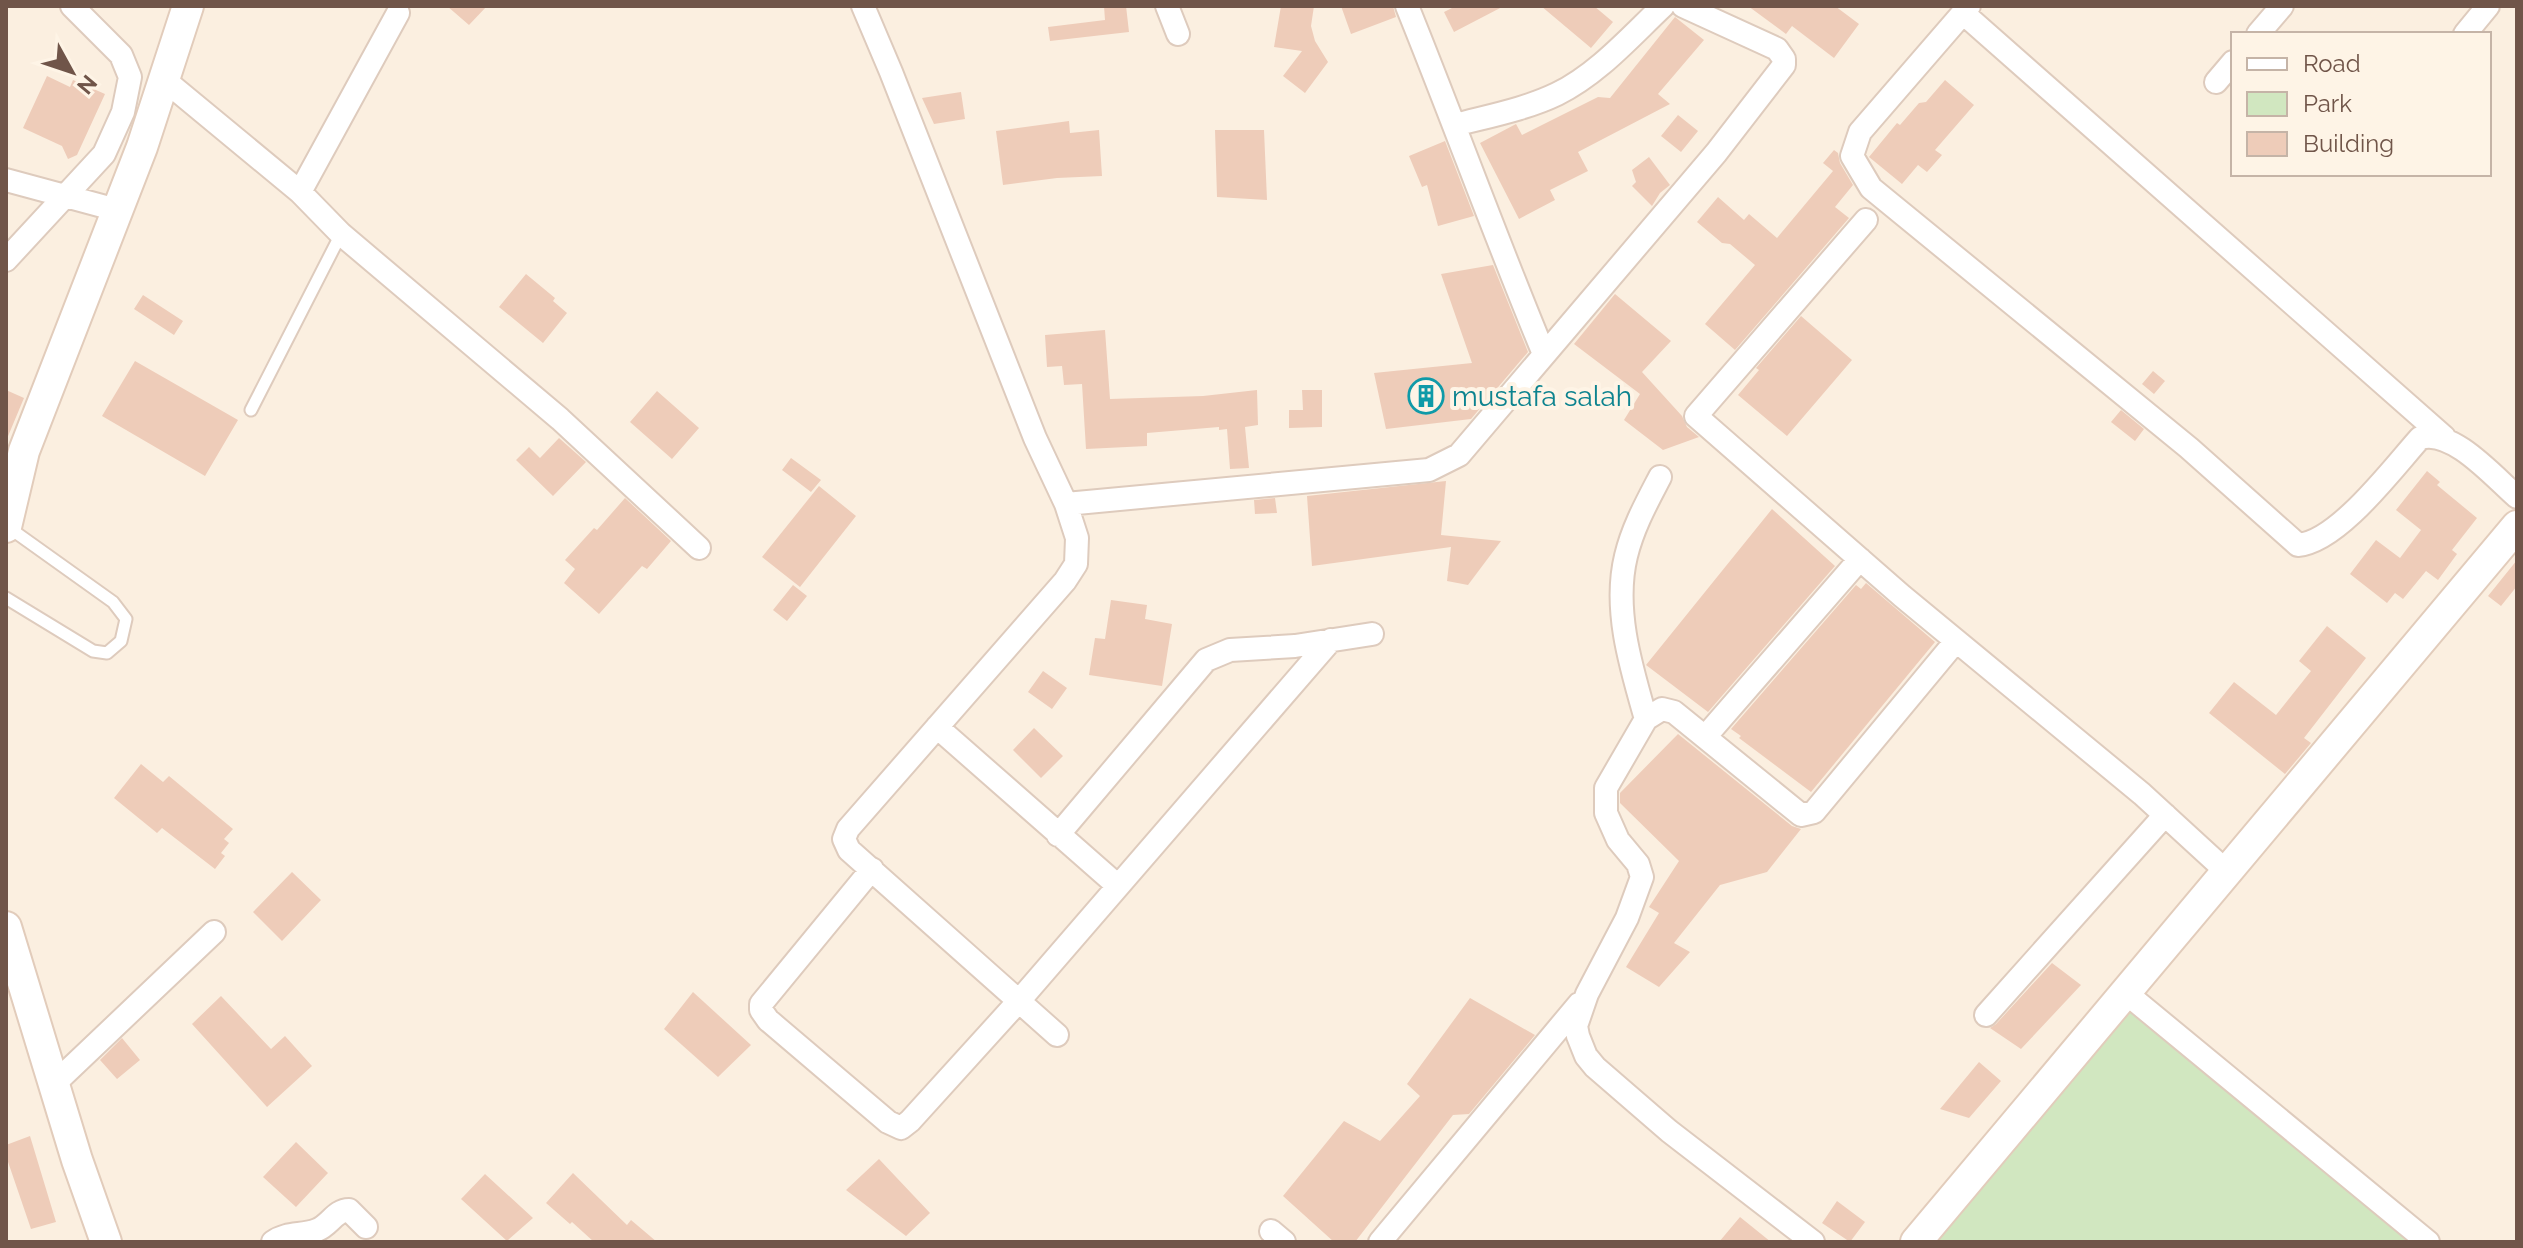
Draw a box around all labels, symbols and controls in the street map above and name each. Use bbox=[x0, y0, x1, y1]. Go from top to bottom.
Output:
north arrow bbox=[32, 32, 112, 112]
legend bbox=[2231, 32, 2491, 176]
text: Road bbox=[2303, 49, 2361, 78]
text: N bbox=[72, 70, 103, 100]
text: Park bbox=[2303, 89, 2352, 118]
text: Building bbox=[2303, 129, 2394, 158]
building icon: mustafa salah bbox=[1407, 377, 1445, 415]
place label: mustafa salah bbox=[1452, 380, 1632, 413]

